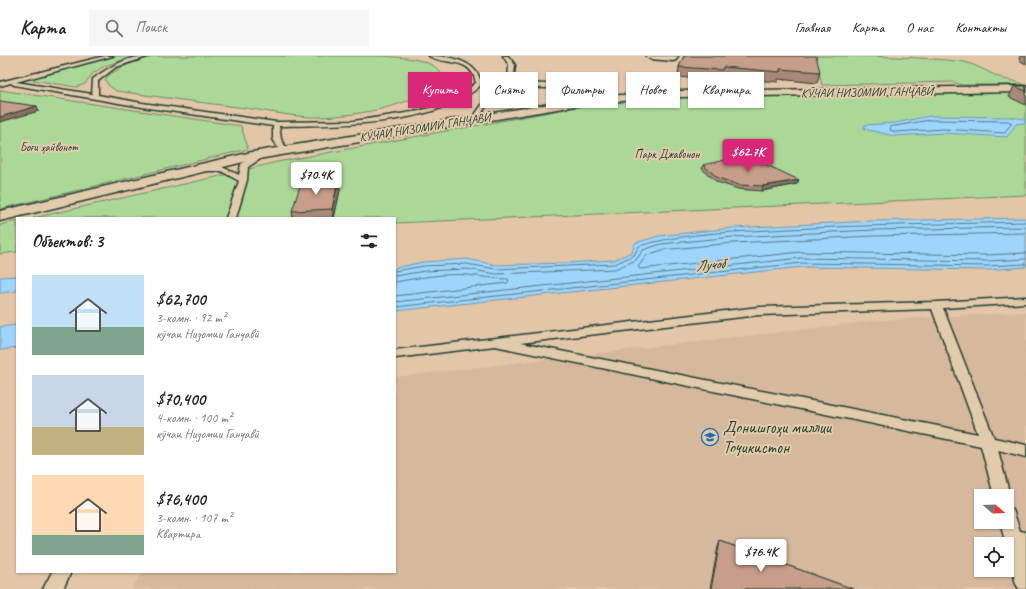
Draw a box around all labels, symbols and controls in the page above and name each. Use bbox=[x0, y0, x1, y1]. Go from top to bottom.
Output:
search box bbox=[89, 10, 369, 46]
text: Карта bbox=[20, 16, 65, 40]
icon: search bbox=[103, 17, 125, 39]
text: Поиск bbox=[135, 18, 167, 37]
text: Главная bbox=[795, 19, 830, 36]
text: Карта bbox=[852, 19, 884, 36]
text: О нас bbox=[906, 19, 933, 36]
text: Контакты bbox=[955, 19, 1006, 36]
chip: Купить bbox=[408, 72, 472, 108]
chip: Снять bbox=[480, 72, 538, 108]
chip: Фильтры bbox=[546, 72, 618, 108]
chip: Новое bbox=[626, 72, 680, 108]
chip: Квартира bbox=[688, 72, 764, 108]
street label: КӮЧАИ НИЗОМИИ ГАНҶАВӢ bbox=[801, 83, 936, 101]
street label: КӮЧАИ НИЗОМИИ ГАНҶАВӢ bbox=[358, 108, 494, 145]
park label: Боғи ҳайвонот bbox=[20, 139, 78, 155]
pin: $62.7K bbox=[715, 139, 781, 173]
text: $62.7K bbox=[732, 144, 764, 160]
park label: Парк Джавонон bbox=[634, 146, 701, 162]
pin: $70.4K bbox=[283, 162, 349, 196]
text: $70.4K bbox=[300, 167, 332, 183]
icon: filters bbox=[358, 230, 380, 252]
text: Объектов: 3 bbox=[32, 231, 103, 252]
water label: Лучоб bbox=[695, 254, 730, 276]
text: $62,700 bbox=[156, 289, 206, 310]
icon: home bbox=[64, 291, 112, 339]
text: 3-комн. · 92 m² bbox=[156, 310, 226, 326]
text: кӯчаи Низомии Ганҷавӣ bbox=[156, 326, 259, 342]
text: $70,400 bbox=[156, 389, 205, 410]
icon: home bbox=[64, 391, 112, 439]
text: 4-комн. · 100 m² bbox=[156, 410, 232, 426]
place label: Донишгоҳи миллии Тоҷикистон bbox=[723, 417, 833, 458]
text: кӯчаи Низомии Ганҷавӣ bbox=[156, 426, 259, 442]
school or university icon: Донишгоҳи миллии Тоҷикистон bbox=[700, 427, 720, 447]
text: $76,400 bbox=[156, 489, 206, 510]
north arrow bbox=[974, 489, 1014, 529]
map controls bbox=[974, 489, 1014, 577]
icon: home bbox=[64, 491, 112, 539]
text: 3-комн. · 107 m² bbox=[156, 510, 232, 526]
text: Квартира bbox=[156, 526, 200, 542]
button: locate bbox=[974, 537, 1014, 577]
pin: $76.4K bbox=[728, 539, 794, 573]
text: $76.4K bbox=[745, 544, 777, 560]

